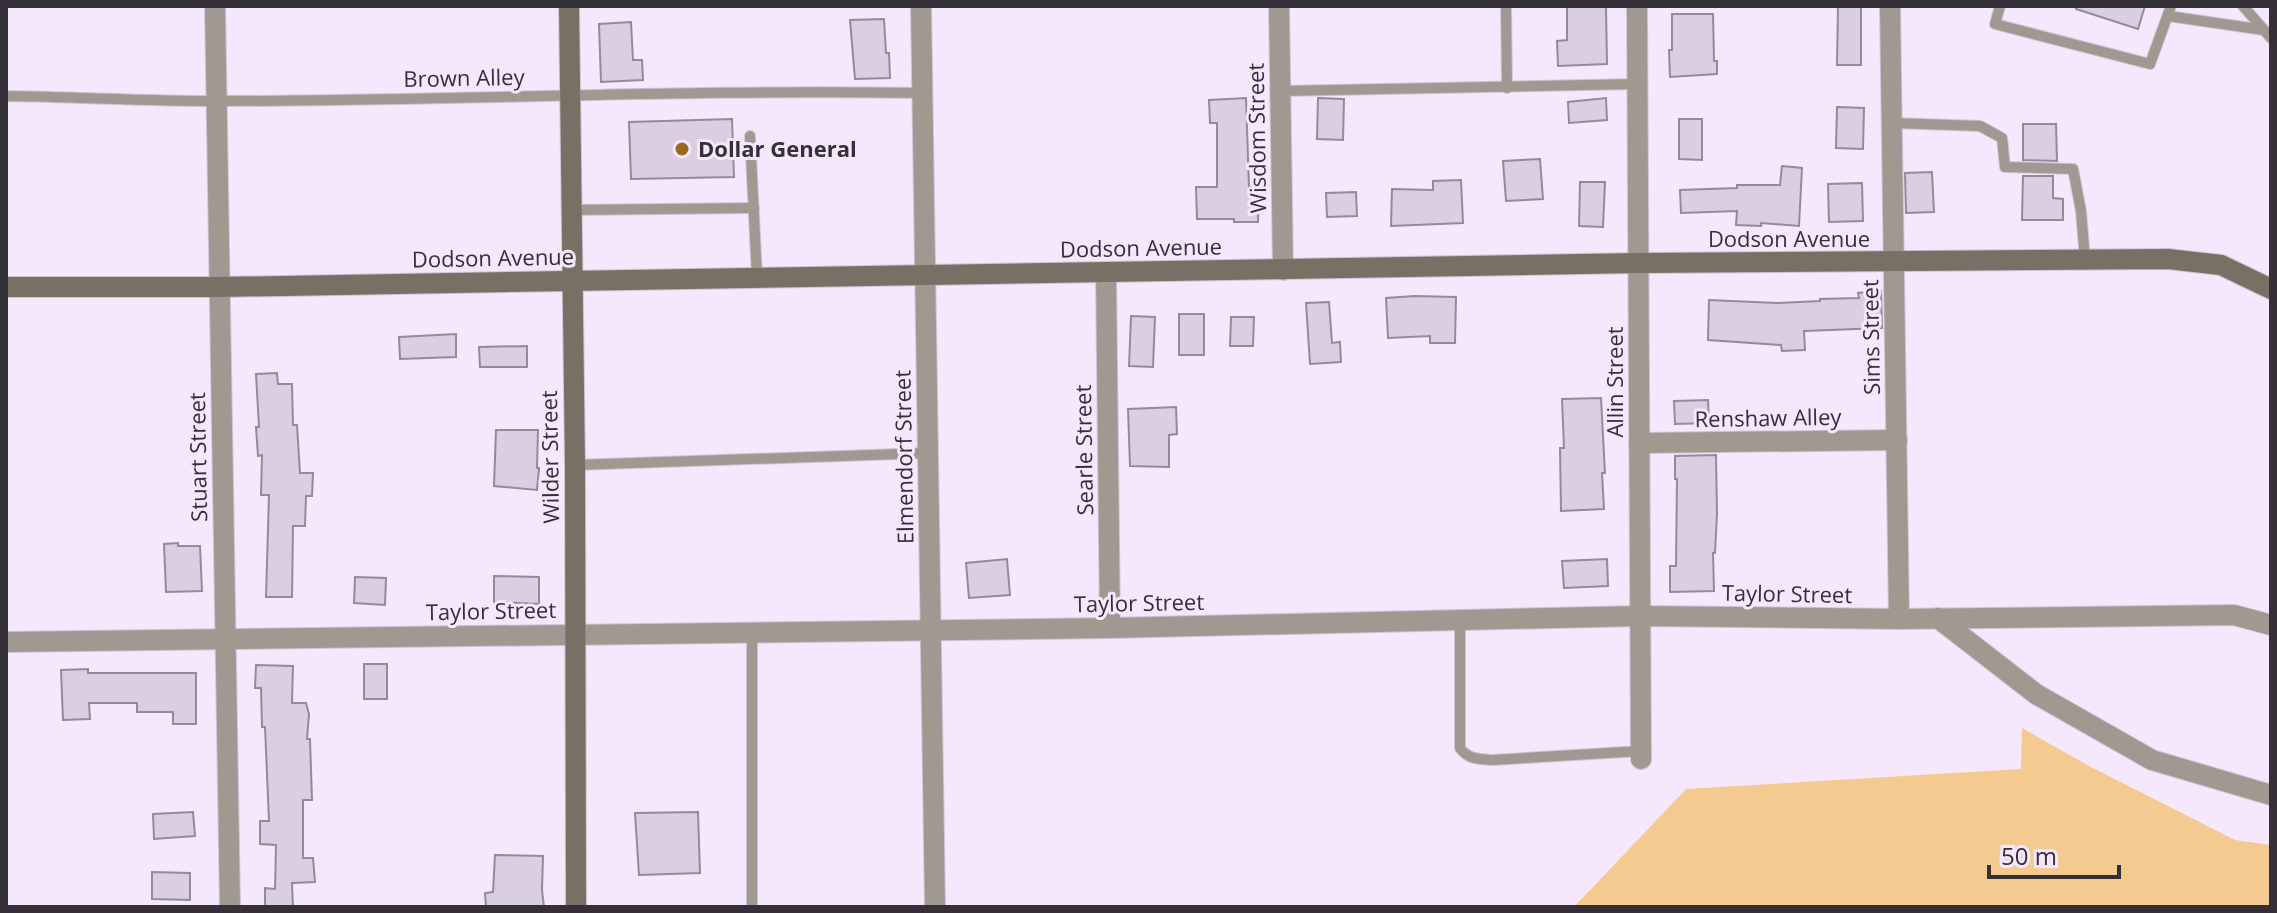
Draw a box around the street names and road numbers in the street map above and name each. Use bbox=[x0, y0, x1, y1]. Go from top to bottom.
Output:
street label: Brown Alley bbox=[403, 61, 526, 93]
street label: Wisdom Street bbox=[1240, 62, 1272, 214]
street label: Dodson Avenue bbox=[1708, 223, 1870, 253]
street label: Dodson Avenue bbox=[1060, 231, 1222, 263]
street label: Dodson Avenue bbox=[412, 241, 574, 273]
street label: Sims Street bbox=[1854, 279, 1886, 395]
street label: Allin Street bbox=[1599, 326, 1629, 438]
street label: Elmendorf Street bbox=[886, 369, 920, 544]
street label: Searle Street bbox=[1067, 384, 1099, 516]
street label: Wilder Street bbox=[533, 390, 565, 524]
street label: Stuart Street bbox=[181, 392, 213, 522]
street label: Renshaw Alley bbox=[1694, 401, 1843, 433]
street label: Taylor Street bbox=[1722, 577, 1853, 609]
street label: Taylor Street bbox=[1074, 586, 1205, 618]
street label: Taylor Street bbox=[426, 594, 557, 626]

